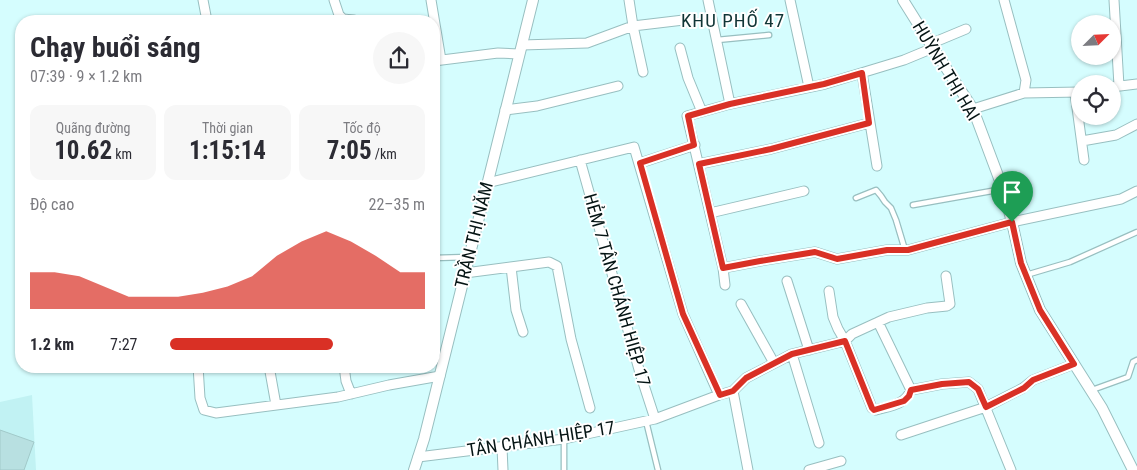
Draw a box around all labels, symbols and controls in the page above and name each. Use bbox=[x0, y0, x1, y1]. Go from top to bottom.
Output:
district label: KHU PHỐ 47 bbox=[681, 8, 785, 32]
north arrow bbox=[1071, 15, 1121, 65]
map controls bbox=[1071, 15, 1121, 125]
street label: HUỲNH THỊ HAI bbox=[909, 17, 984, 124]
text: Chạy buổi sáng bbox=[30, 31, 201, 64]
button: share bbox=[373, 32, 425, 84]
text: 07:39 · 9 × 1.2 km bbox=[30, 67, 142, 86]
button: locate bbox=[1071, 75, 1121, 125]
text: Quãng đường bbox=[56, 120, 130, 136]
text: Thời gian bbox=[202, 120, 253, 136]
text: Tốc độ bbox=[343, 120, 381, 136]
text: 10.62 bbox=[54, 136, 112, 165]
text: 1:15:14 bbox=[189, 136, 266, 165]
text: 7:05 bbox=[327, 136, 372, 165]
text: km bbox=[112, 146, 132, 162]
text: /km bbox=[372, 146, 397, 162]
pin bbox=[991, 171, 1033, 222]
icon: arrive bbox=[998, 178, 1026, 206]
street label: TRẦN THỊ NĂM bbox=[449, 179, 497, 290]
street label: HẺM 7 TÂN CHÁNH HIỆP 17 bbox=[580, 191, 656, 389]
text: Độ cao bbox=[30, 195, 74, 214]
text: 22–35 m bbox=[369, 195, 425, 214]
text: 1.2 km bbox=[30, 335, 74, 354]
text: 7:27 bbox=[110, 335, 137, 354]
street label: TÂN CHÁNH HIỆP 17 bbox=[466, 416, 616, 461]

